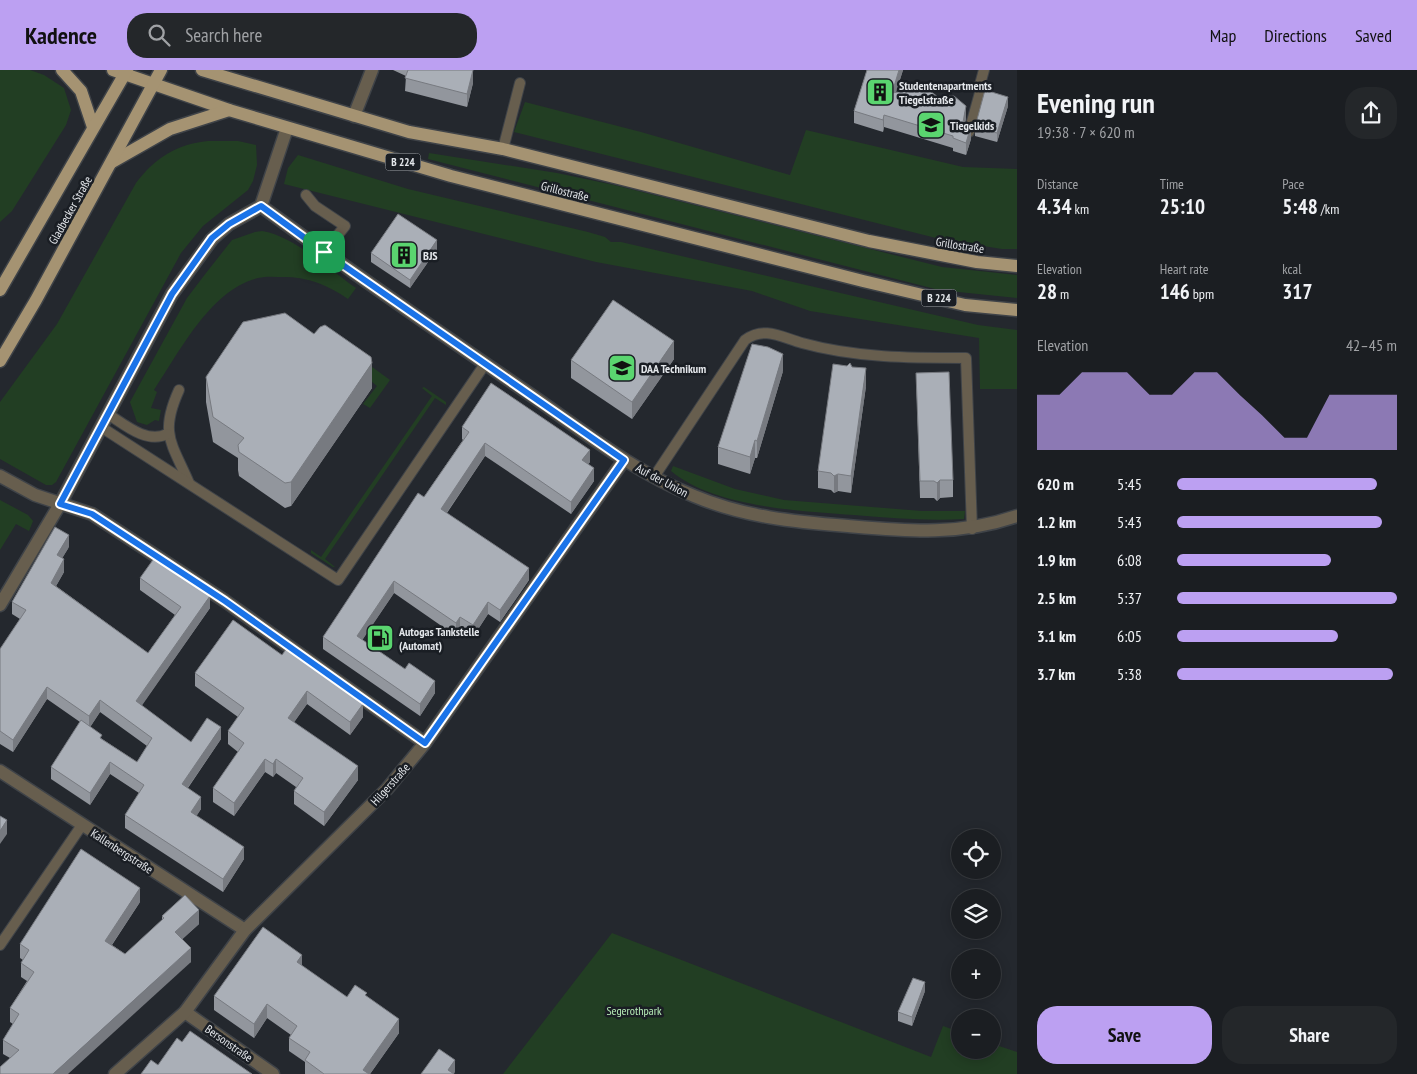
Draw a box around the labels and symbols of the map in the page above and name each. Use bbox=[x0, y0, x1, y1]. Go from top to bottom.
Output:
building icon: Studentenapartments Tiegelstraße bbox=[865, 77, 895, 107]
place label: Studentenapartments Tiegelstraße bbox=[899, 78, 992, 107]
school or university icon: Tiegelkids bbox=[916, 110, 946, 140]
place label: Tiegelkids bbox=[950, 118, 994, 133]
road number: B 224 bbox=[386, 154, 420, 170]
street label: Gladbecker Straße bbox=[45, 173, 95, 247]
street label: Grillostraße bbox=[539, 178, 591, 204]
pin bbox=[303, 231, 345, 273]
street label: Grillostraße bbox=[935, 234, 985, 256]
building icon: BJS bbox=[389, 240, 419, 270]
place label: BJS bbox=[423, 248, 438, 263]
road number: B 224 bbox=[922, 290, 956, 307]
school or university icon: DAA Technikum bbox=[607, 353, 637, 383]
place label: DAA Technikum bbox=[641, 361, 706, 376]
street label: Auf der Union bbox=[633, 460, 691, 500]
fuel station icon: Autogas Tankstelle (Automat) bbox=[365, 623, 395, 653]
place label: Autogas Tankstelle (Automat) bbox=[398, 624, 480, 653]
street label: Hilgerstraße bbox=[367, 760, 413, 808]
street label: Kallenbergstraße bbox=[88, 825, 156, 877]
park label: Segerothpark bbox=[606, 1003, 662, 1018]
street label: Bersonstraße bbox=[202, 1021, 256, 1065]

